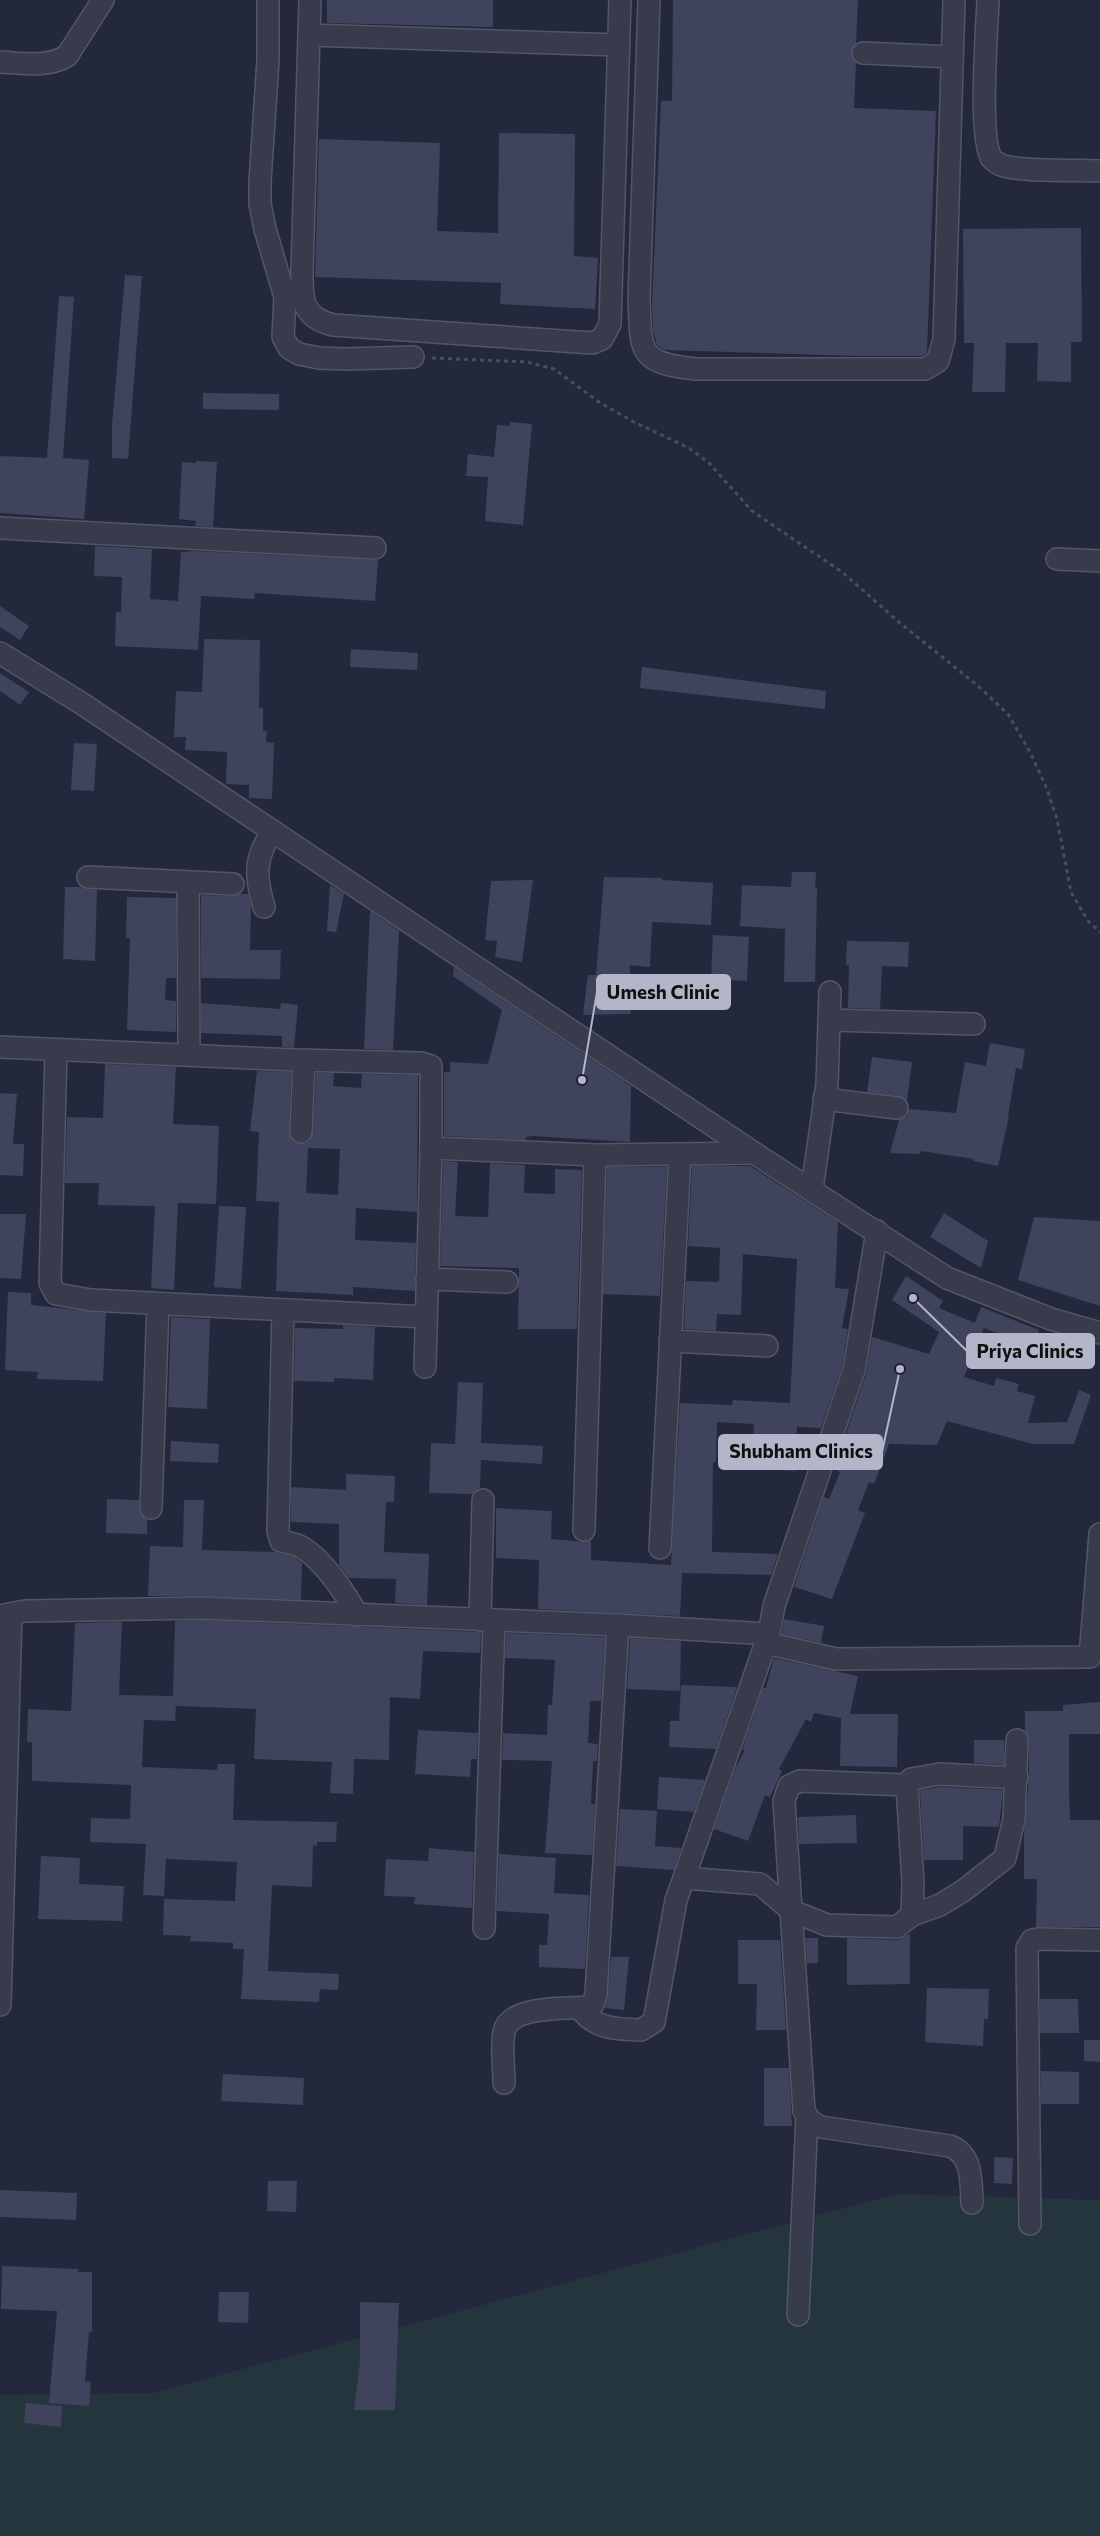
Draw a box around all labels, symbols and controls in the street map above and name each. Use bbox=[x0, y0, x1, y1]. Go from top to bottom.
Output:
callout: Umesh Clinic bbox=[597, 975, 730, 1009]
text: Umesh Clinic bbox=[607, 980, 719, 1003]
callout: Priya Clinics bbox=[967, 1334, 1094, 1368]
text: Priya Clinics bbox=[976, 1339, 1084, 1362]
callout: Shubham Clinics bbox=[719, 1435, 882, 1469]
text: Shubham Clinics bbox=[729, 1439, 873, 1462]

